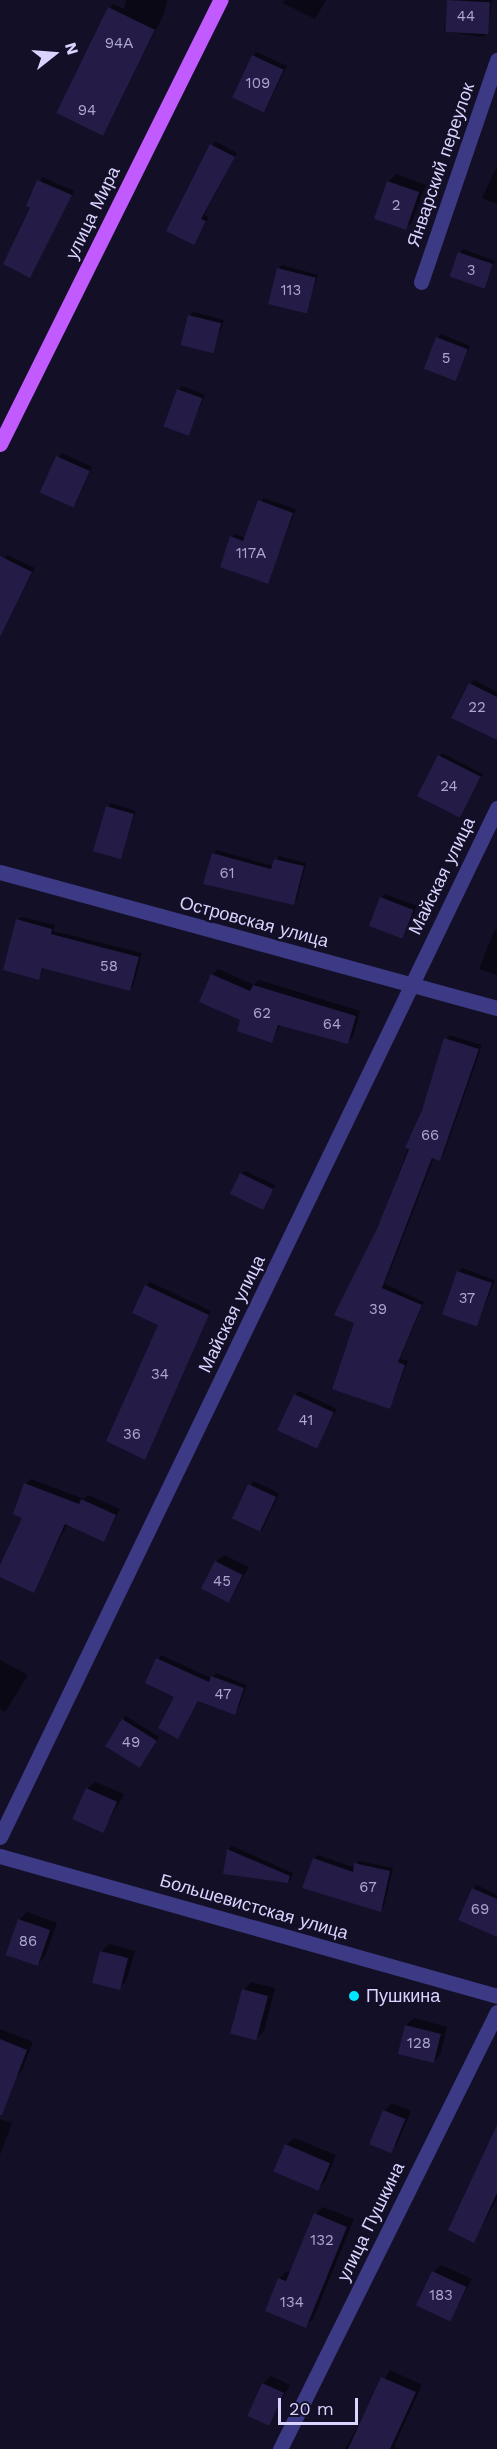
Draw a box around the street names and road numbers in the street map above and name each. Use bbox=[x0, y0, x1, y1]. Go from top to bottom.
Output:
street label: Январский переулок bbox=[403, 80, 479, 250]
street label: улица Мира bbox=[61, 163, 125, 263]
street label: Майская улица bbox=[404, 814, 480, 938]
street label: Островская улица bbox=[177, 892, 331, 952]
street label: Майская улица bbox=[194, 1252, 270, 1376]
street label: Большевистская улица bbox=[157, 1870, 351, 1944]
street label: улица Пушкина bbox=[333, 2159, 409, 2285]

